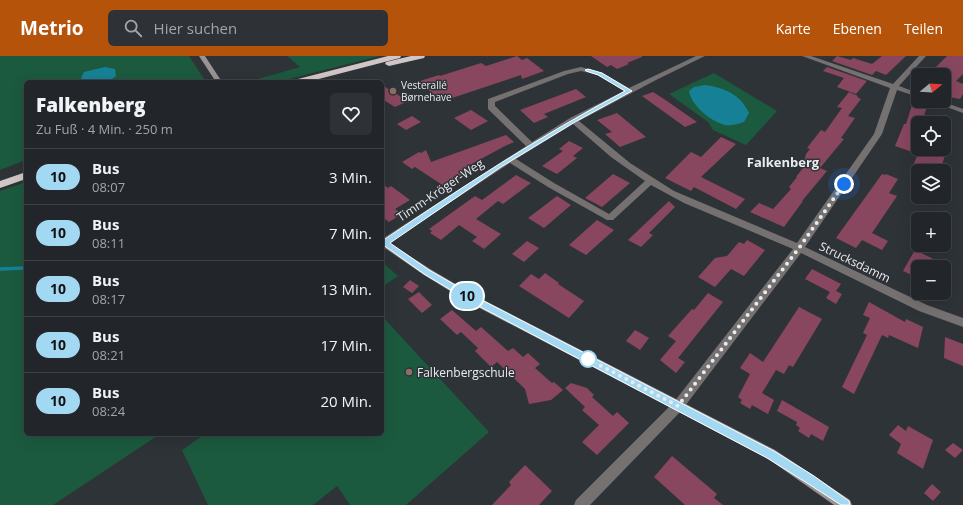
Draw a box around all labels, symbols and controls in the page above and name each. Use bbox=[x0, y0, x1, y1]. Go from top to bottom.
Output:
search box bbox=[108, 10, 388, 46]
text: Metrio bbox=[20, 15, 84, 41]
icon: search bbox=[122, 17, 144, 39]
text: Hier suchen bbox=[154, 18, 237, 38]
text: Karte bbox=[776, 19, 811, 38]
text: Ebenen bbox=[833, 19, 882, 38]
text: Teilen bbox=[904, 19, 943, 38]
north arrow bbox=[911, 68, 951, 108]
map controls bbox=[911, 68, 951, 300]
place label: Vesterallé Børnehave bbox=[401, 78, 452, 104]
marker: Vesterallé Børnehave bbox=[388, 86, 398, 96]
text: Falkenberg bbox=[36, 92, 146, 118]
button: heart bbox=[330, 93, 372, 135]
button: locate bbox=[911, 116, 951, 156]
text: Zu Fuß · 4 Min. · 250 m bbox=[36, 120, 173, 138]
district label: Falkenberg bbox=[747, 153, 820, 171]
street label: Timm-Kröger-Weg bbox=[393, 154, 487, 225]
text: Bus bbox=[92, 158, 119, 178]
button: layers bbox=[911, 164, 951, 204]
text: 10 bbox=[50, 167, 66, 186]
text: 3 Min. bbox=[329, 167, 372, 187]
your location bbox=[834, 174, 854, 194]
text: 08:07 bbox=[92, 178, 125, 196]
button: + bbox=[911, 212, 951, 252]
text: Bus bbox=[92, 214, 119, 234]
text: 10 bbox=[50, 223, 66, 242]
text: 7 Min. bbox=[329, 223, 372, 243]
text: 08:11 bbox=[92, 234, 125, 252]
street label: Strucksdamm bbox=[817, 237, 893, 287]
button: − bbox=[911, 260, 951, 300]
text: Bus bbox=[92, 270, 119, 290]
text: 10 bbox=[50, 279, 66, 298]
text: 13 Min. bbox=[321, 279, 372, 299]
line badge: 10 bbox=[449, 283, 485, 309]
text: 10 bbox=[459, 286, 475, 305]
text: 08:17 bbox=[92, 290, 125, 308]
text: Bus bbox=[92, 326, 119, 346]
text: 10 bbox=[50, 335, 66, 354]
text: 17 Min. bbox=[321, 335, 372, 355]
text: 08:21 bbox=[92, 346, 125, 364]
unlabelled marker bbox=[579, 350, 597, 368]
place label: Falkenbergschule bbox=[417, 364, 515, 381]
marker: Falkenbergschule bbox=[404, 367, 414, 377]
text: Bus bbox=[92, 382, 119, 402]
text: 10 bbox=[50, 391, 66, 410]
text: 20 Min. bbox=[321, 391, 372, 411]
text: 08:24 bbox=[92, 402, 125, 420]

